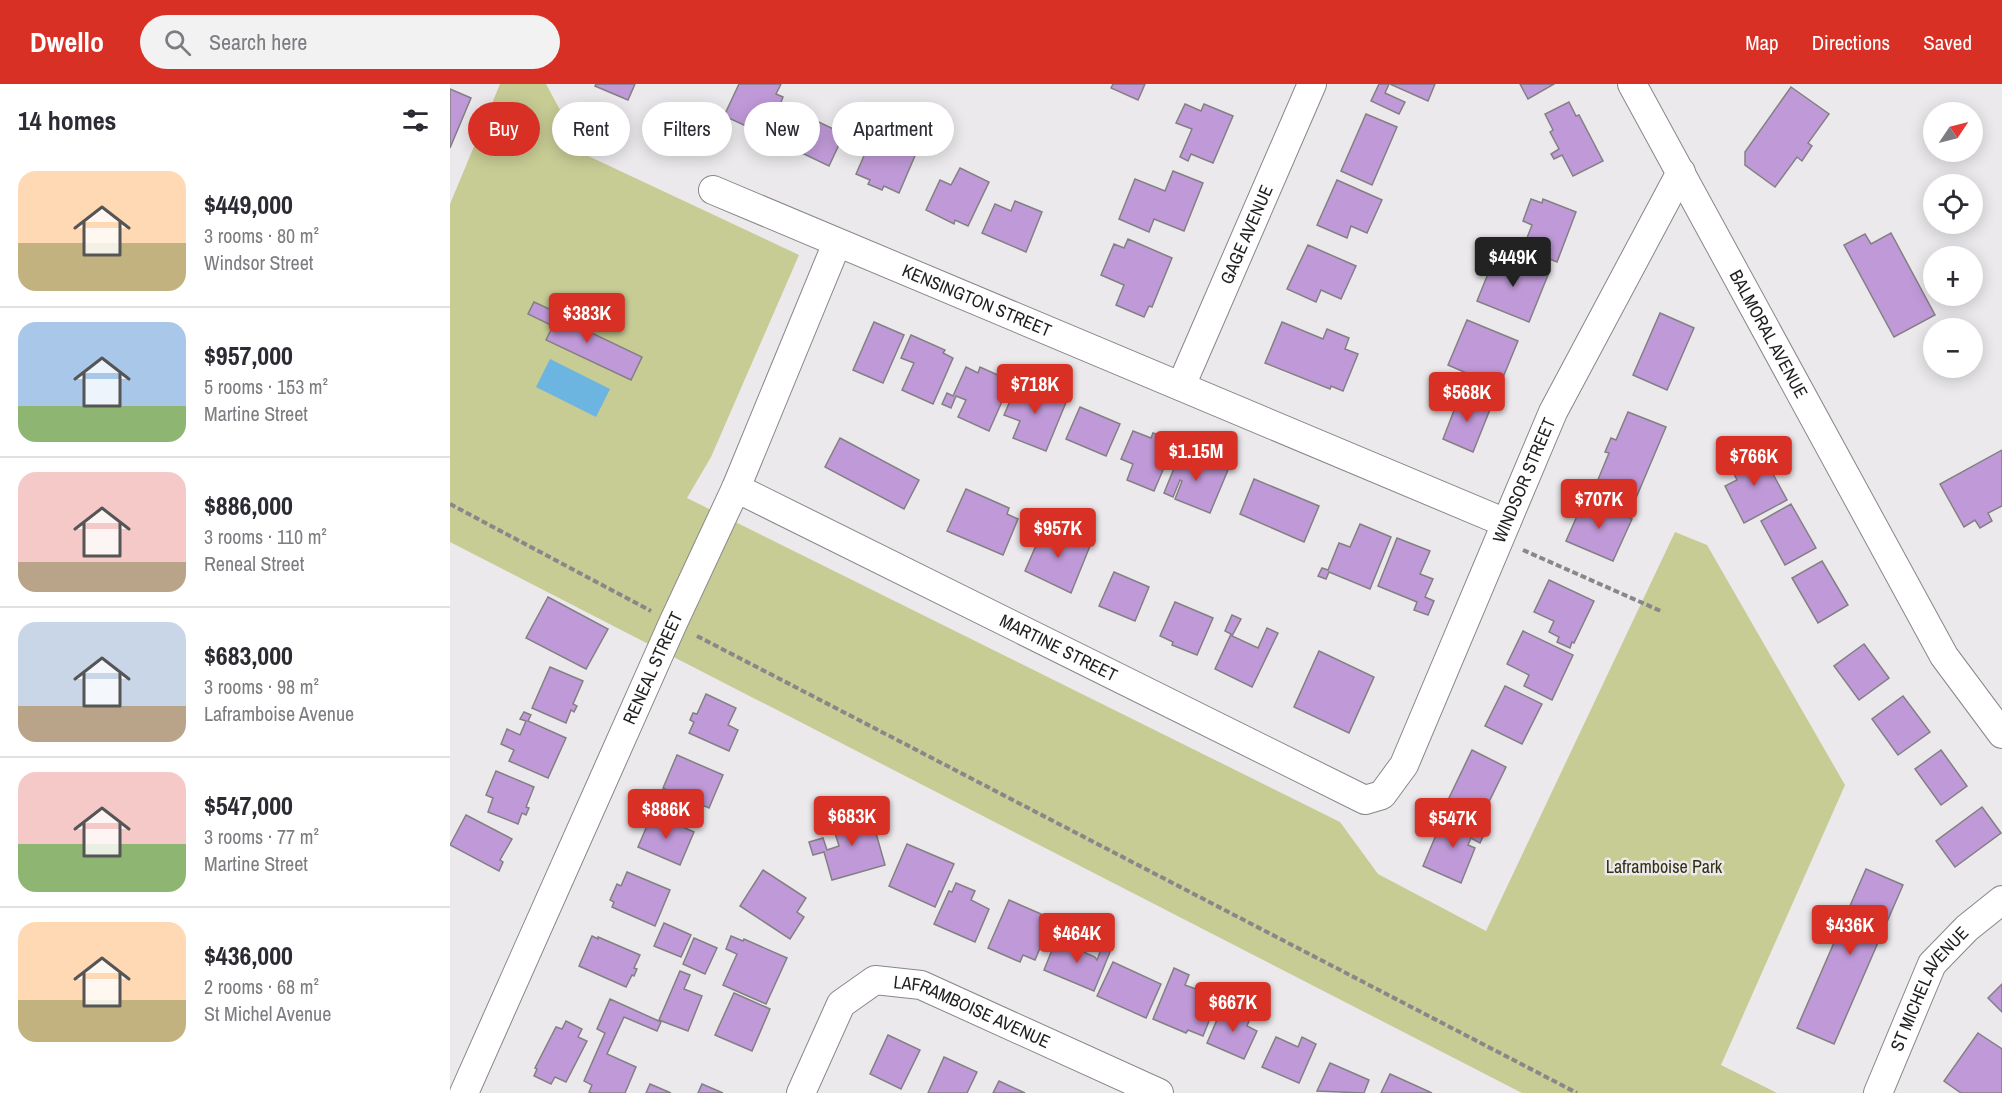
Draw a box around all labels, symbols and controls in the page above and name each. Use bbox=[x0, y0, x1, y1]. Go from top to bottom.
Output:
search box bbox=[140, 15, 560, 69]
text: Dwello bbox=[30, 23, 104, 61]
icon: search bbox=[161, 26, 194, 59]
text: Search here bbox=[209, 27, 307, 57]
text: Map bbox=[1745, 28, 1779, 57]
text: Directions bbox=[1812, 28, 1890, 57]
text: Saved bbox=[1923, 28, 1972, 57]
chip: Buy bbox=[468, 102, 540, 156]
chip: Rent bbox=[552, 102, 630, 156]
chip: Filters bbox=[642, 102, 732, 156]
chip: New bbox=[744, 102, 820, 156]
chip: Apartment bbox=[832, 102, 954, 156]
north arrow bbox=[1923, 102, 1983, 162]
map controls bbox=[1923, 102, 1983, 378]
text: 14 homes bbox=[18, 103, 116, 138]
icon: filters bbox=[399, 104, 432, 137]
button: locate bbox=[1923, 174, 1983, 234]
street label: GAGE AVENUE bbox=[1214, 181, 1279, 288]
text: $449,000 bbox=[204, 187, 293, 222]
icon: home bbox=[66, 195, 138, 267]
text: 3 rooms · 80 m² bbox=[204, 222, 319, 249]
pin: $449K bbox=[1471, 237, 1555, 288]
text: $449K bbox=[1489, 243, 1537, 270]
button: + bbox=[1923, 246, 1983, 306]
text: Windsor Street bbox=[204, 249, 313, 276]
street label: KENSINGTON STREET bbox=[898, 258, 1055, 343]
street label: BALMORAL AVENUE bbox=[1724, 265, 1814, 403]
pin: $383K bbox=[545, 293, 629, 344]
text: $383K bbox=[563, 299, 611, 326]
button: − bbox=[1923, 318, 1983, 378]
text: $957,000 bbox=[204, 338, 293, 373]
icon: home bbox=[66, 346, 138, 418]
pin: $718K bbox=[993, 364, 1077, 415]
text: $718K bbox=[1011, 370, 1059, 397]
pin: $568K bbox=[1425, 372, 1509, 423]
text: 5 rooms · 153 m² bbox=[204, 373, 328, 400]
text: $568K bbox=[1443, 378, 1491, 405]
text: Martine Street bbox=[204, 400, 308, 427]
street label: WINDSOR STREET bbox=[1486, 414, 1561, 547]
pin: $1.15M bbox=[1147, 431, 1245, 482]
pin: $766K bbox=[1712, 436, 1796, 487]
text: $1.15M bbox=[1169, 437, 1223, 464]
text: $766K bbox=[1730, 442, 1778, 469]
pin: $707K bbox=[1557, 479, 1641, 530]
text: $707K bbox=[1575, 485, 1623, 512]
text: $886,000 bbox=[204, 488, 293, 523]
icon: home bbox=[66, 496, 138, 568]
pin: $957K bbox=[1016, 508, 1100, 559]
text: $957K bbox=[1034, 514, 1082, 541]
text: 3 rooms · 110 m² bbox=[204, 523, 327, 550]
text: Reneal Street bbox=[204, 550, 304, 577]
street label: RENEAL STREET bbox=[616, 607, 689, 728]
street label: MARTINE STREET bbox=[996, 608, 1122, 687]
text: $683,000 bbox=[204, 638, 293, 673]
icon: home bbox=[66, 646, 138, 718]
text: 3 rooms · 98 m² bbox=[204, 673, 319, 700]
text: Laframboise Avenue bbox=[204, 700, 354, 727]
text: $547,000 bbox=[204, 788, 293, 823]
pin: $886K bbox=[624, 789, 708, 840]
text: $886K bbox=[642, 795, 690, 822]
icon: home bbox=[66, 796, 138, 868]
pin: $683K bbox=[810, 796, 894, 847]
pin: $547K bbox=[1411, 798, 1495, 849]
text: $683K bbox=[828, 802, 876, 829]
text: $547K bbox=[1429, 804, 1477, 831]
text: 3 rooms · 77 m² bbox=[204, 823, 319, 850]
text: Martine Street bbox=[204, 850, 308, 877]
park label: Laframboise Park bbox=[1606, 854, 1723, 879]
pin: $436K bbox=[1808, 905, 1892, 956]
text: $436K bbox=[1826, 911, 1874, 938]
pin: $464K bbox=[1035, 913, 1119, 964]
text: $464K bbox=[1053, 919, 1101, 946]
street label: ST MICHEL AVENUE bbox=[1884, 921, 1974, 1055]
text: $436,000 bbox=[204, 938, 293, 973]
icon: home bbox=[66, 946, 138, 1018]
street label: LAFRAMBOISE AVENUE bbox=[892, 969, 1054, 1054]
text: 2 rooms · 68 m² bbox=[204, 973, 319, 1000]
pin: $667K bbox=[1191, 982, 1275, 1033]
text: $667K bbox=[1209, 988, 1257, 1015]
text: St Michel Avenue bbox=[204, 1000, 331, 1027]

